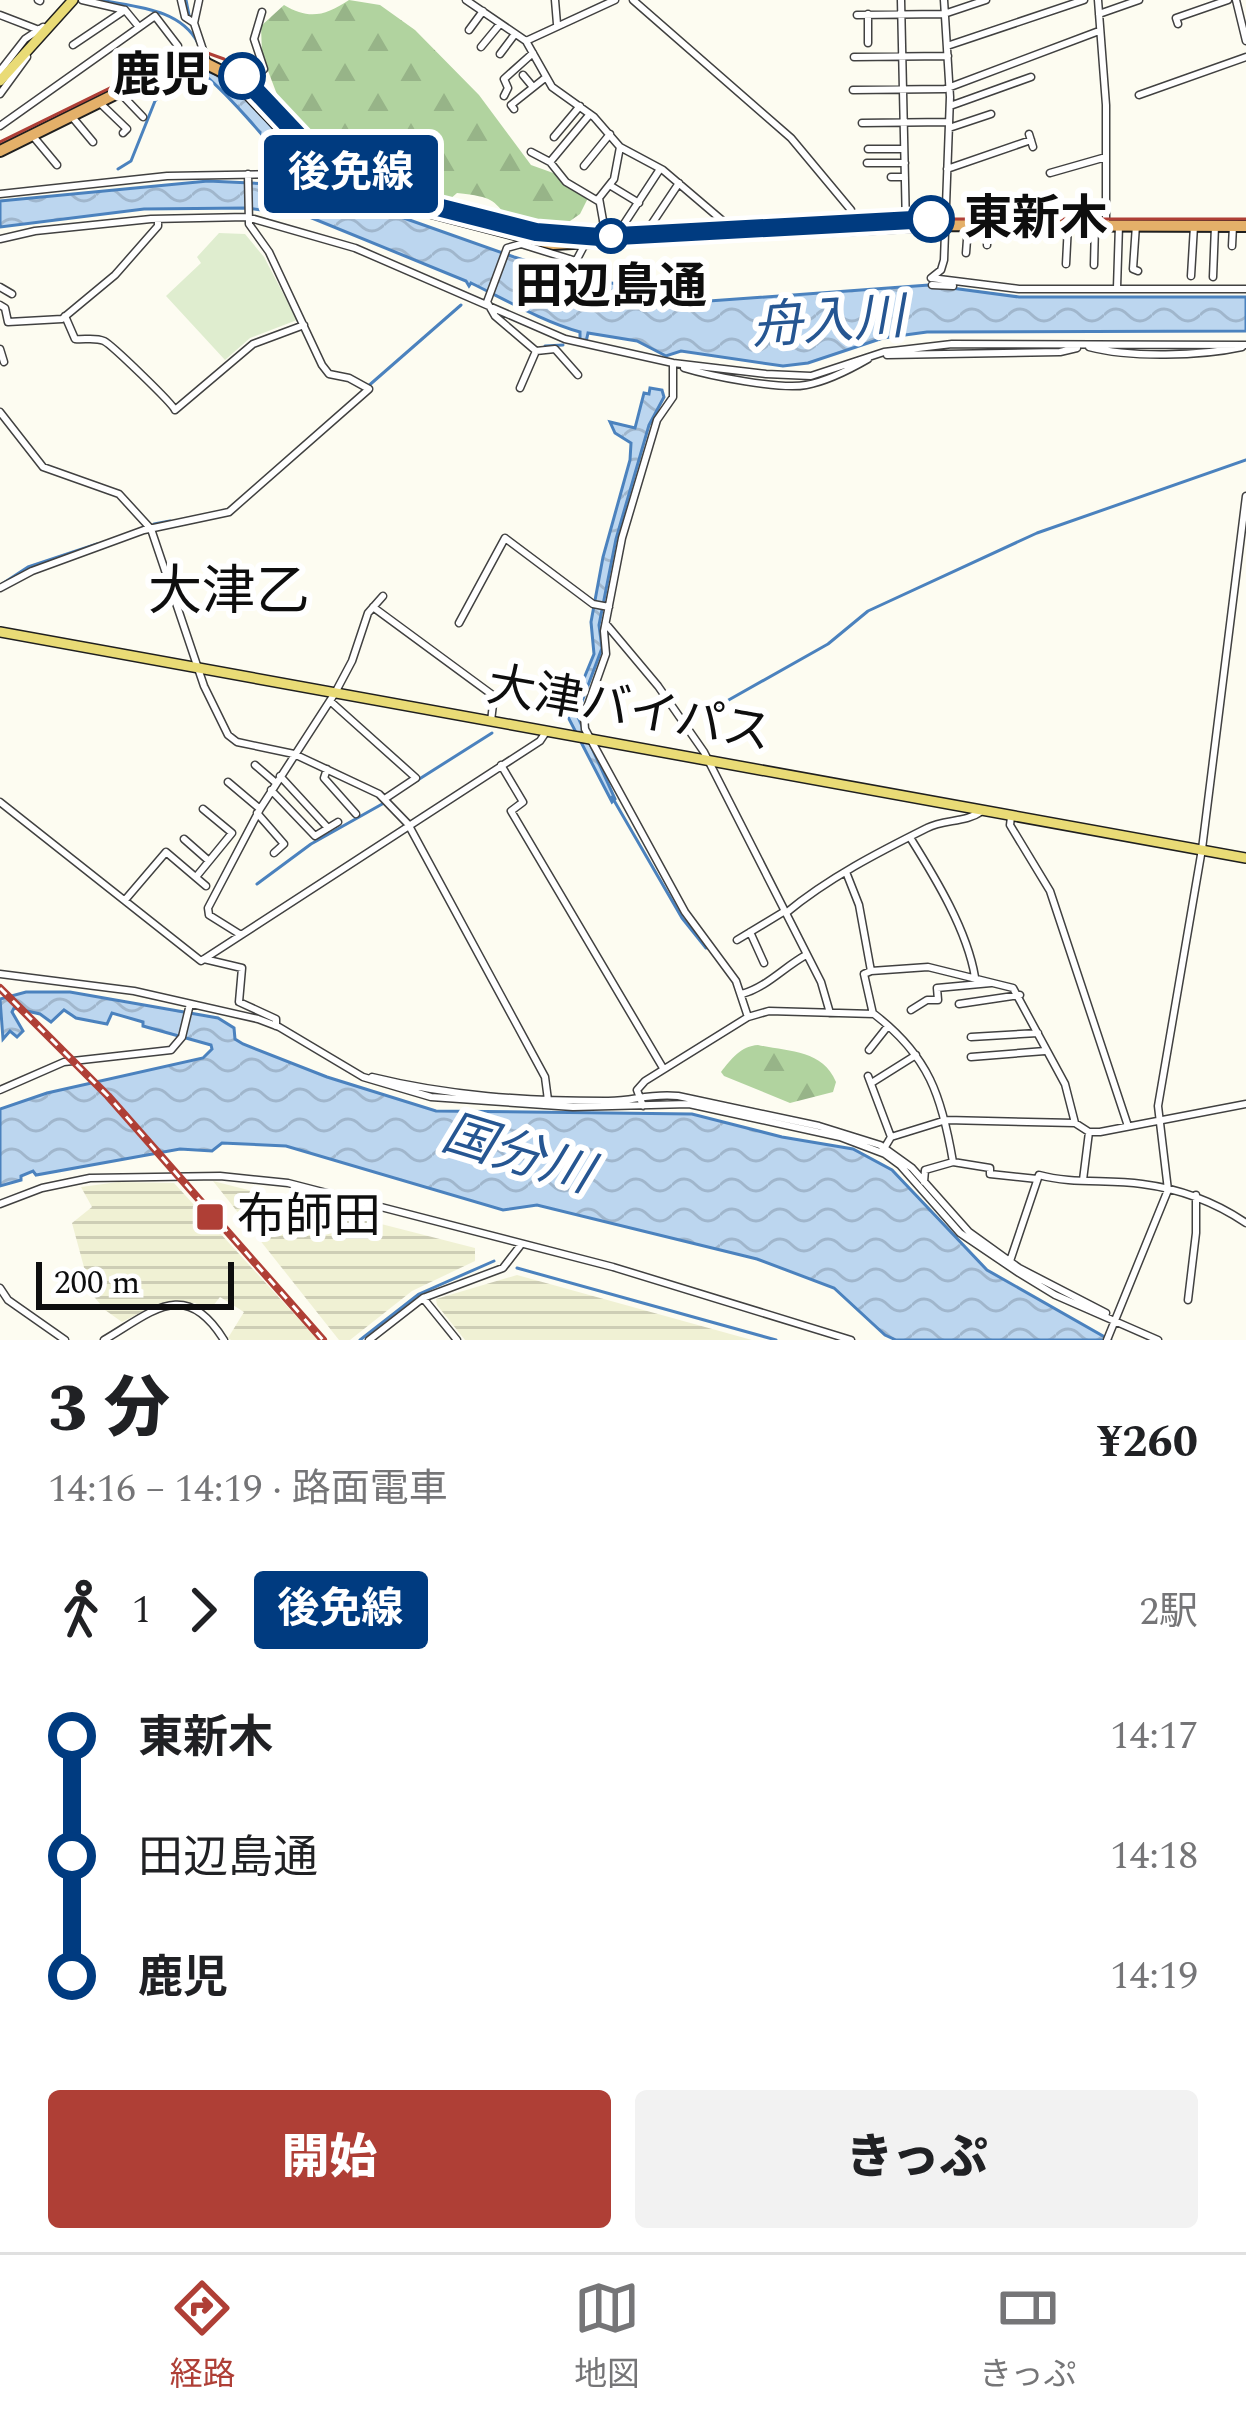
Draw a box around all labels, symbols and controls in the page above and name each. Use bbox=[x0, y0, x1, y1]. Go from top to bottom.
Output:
place label: 鹿児 bbox=[113, 40, 209, 113]
marker: 鹿児 bbox=[220, 54, 264, 98]
line badge: 後免線 bbox=[282, 135, 420, 213]
text: 後免線 bbox=[288, 142, 414, 205]
place label: 東新木 bbox=[964, 183, 1108, 256]
marker: 東新木 bbox=[909, 197, 953, 241]
marker: 田辺島通 bbox=[595, 220, 627, 252]
place label: 田辺島通 bbox=[515, 251, 707, 324]
water label: 舟入川 bbox=[749, 278, 912, 367]
district label: 大津乙 bbox=[148, 552, 310, 634]
street label: 大津バイパス bbox=[481, 649, 777, 771]
water label: 国分川 bbox=[432, 1095, 606, 1216]
place label: 布師田 bbox=[237, 1181, 381, 1254]
marker: 布師田 bbox=[194, 1201, 226, 1233]
scale bar bbox=[36, 1256, 234, 1309]
text: 200 m bbox=[54, 1258, 140, 1308]
text: 3 分 bbox=[48, 1360, 170, 1461]
text: ¥260 bbox=[1097, 1408, 1198, 1477]
text: 14:16 – 14:19 · 路面電車 bbox=[48, 1460, 448, 1519]
icon: walk bbox=[48, 1577, 114, 1643]
icon: forward bbox=[170, 1577, 236, 1643]
text: 後免線 bbox=[278, 1578, 404, 1641]
text: 1 bbox=[132, 1581, 152, 1640]
text: 2駅 bbox=[1139, 1583, 1198, 1642]
text: 東新木 bbox=[138, 1704, 273, 1773]
text: 14:17 bbox=[1110, 1707, 1198, 1766]
text: 田辺島通 bbox=[138, 1824, 318, 1893]
text: 14:18 bbox=[1110, 1827, 1198, 1886]
text: 鹿児 bbox=[138, 1944, 228, 2013]
text: 14:19 bbox=[1110, 1947, 1198, 2006]
button: 開始 bbox=[48, 2090, 611, 2228]
button: きっぷ bbox=[635, 2090, 1198, 2228]
tab: 経路 bbox=[169, 2275, 235, 2400]
tab: 地図 bbox=[574, 2275, 640, 2400]
tab: きっぷ bbox=[979, 2275, 1077, 2400]

